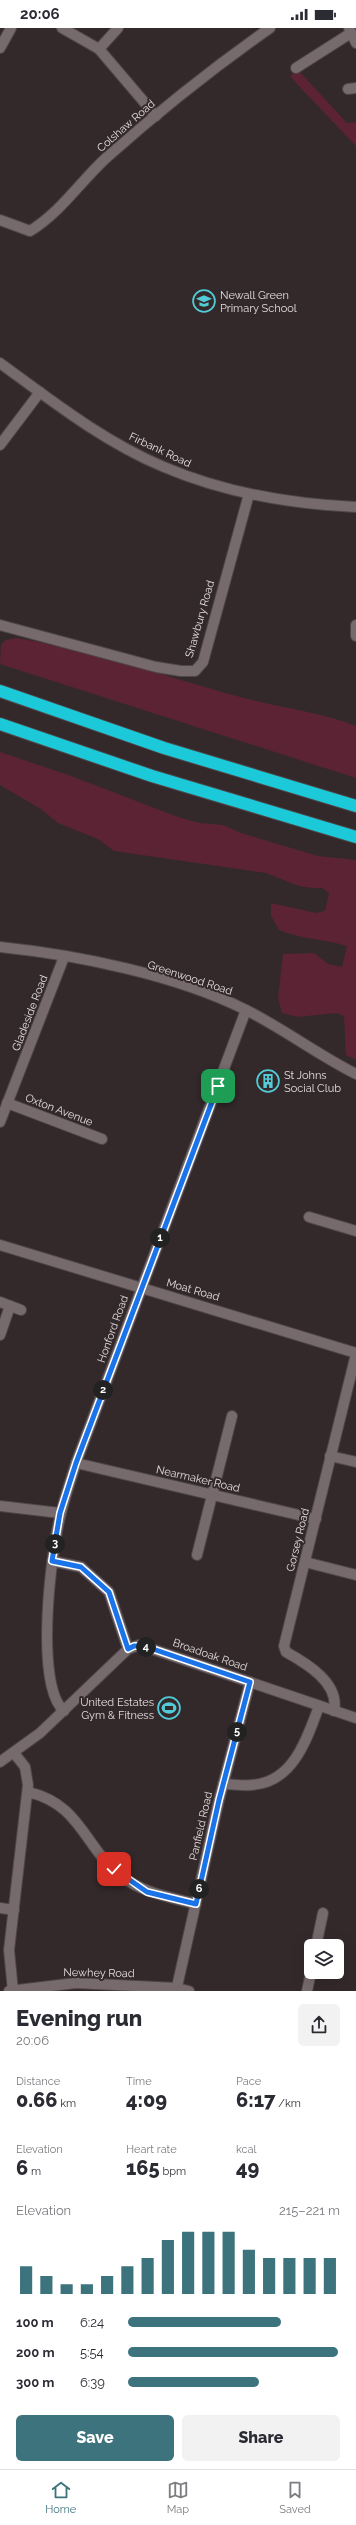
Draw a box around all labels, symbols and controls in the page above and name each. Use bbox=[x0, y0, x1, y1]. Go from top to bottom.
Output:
text: 20:06 bbox=[20, 5, 60, 23]
street label: Colshaw Road bbox=[94, 97, 158, 155]
school or university icon: Newall Green Primary School bbox=[191, 288, 217, 314]
place label: Newall Green Primary School bbox=[220, 289, 297, 315]
street label: Firbank Road bbox=[127, 430, 193, 470]
street label: Shawbury Road bbox=[183, 579, 217, 659]
street label: Greenwood Road bbox=[146, 958, 234, 998]
street label: Gladeside Road bbox=[10, 973, 51, 1053]
building icon: St Johns Social Club bbox=[255, 1068, 281, 1094]
pin bbox=[201, 1069, 235, 1103]
place label: St Johns Social Club bbox=[284, 1069, 341, 1095]
icon: arrive bbox=[207, 1075, 229, 1097]
street label: Oxton Avenue bbox=[23, 1091, 95, 1129]
pin: 1 bbox=[150, 1228, 170, 1248]
text: 1 bbox=[157, 1231, 163, 1244]
street label: Moat Road bbox=[165, 1276, 221, 1304]
street label: Honford Road bbox=[95, 1293, 131, 1364]
pin: 2 bbox=[93, 1380, 113, 1400]
text: 2 bbox=[100, 1383, 106, 1396]
street label: Nearmaker Road bbox=[155, 1463, 241, 1495]
street label: Gorsey Road bbox=[284, 1507, 312, 1573]
pin: 3 bbox=[45, 1534, 65, 1554]
text: 3 bbox=[52, 1537, 58, 1550]
street label: Broadoak Road bbox=[171, 1636, 249, 1674]
pin: 4 bbox=[136, 1637, 156, 1657]
text: 4 bbox=[143, 1640, 149, 1653]
sports icon: United Estates Gym & Fitness bbox=[156, 1695, 182, 1721]
place label: United Estates Gym & Fitness bbox=[80, 1696, 154, 1722]
pin: 5 bbox=[227, 1722, 247, 1742]
text: 5 bbox=[234, 1725, 240, 1738]
street label: Panfield Road bbox=[187, 1790, 215, 1862]
pin bbox=[97, 1852, 131, 1886]
icon: check bbox=[103, 1858, 125, 1880]
pin: 6 bbox=[189, 1879, 209, 1899]
text: 6 bbox=[196, 1882, 202, 1895]
map controls bbox=[304, 1939, 344, 1979]
button: layers bbox=[304, 1939, 344, 1979]
street label: Newhey Road bbox=[63, 1966, 135, 1980]
button: share bbox=[298, 2004, 340, 2046]
text: Evening run bbox=[16, 2005, 142, 2031]
text: 20:06 bbox=[16, 2033, 49, 2048]
text: Distance bbox=[16, 2075, 60, 2088]
text: Time bbox=[126, 2075, 152, 2088]
text: Pace bbox=[236, 2075, 261, 2088]
text: 0.66 bbox=[16, 2088, 57, 2112]
text: 4:09 bbox=[126, 2088, 167, 2112]
text: 6:17 bbox=[236, 2088, 276, 2112]
text: km bbox=[57, 2097, 76, 2110]
text: /km bbox=[276, 2097, 301, 2110]
text: Elevation bbox=[16, 2143, 63, 2156]
text: Heart rate bbox=[126, 2143, 177, 2156]
text: kcal bbox=[236, 2143, 257, 2156]
text: 6 bbox=[16, 2156, 28, 2180]
text: 165 bbox=[126, 2156, 160, 2180]
text: 49 bbox=[236, 2156, 259, 2180]
text: m bbox=[28, 2165, 41, 2178]
text: bpm bbox=[160, 2165, 186, 2178]
text: Elevation bbox=[16, 2203, 71, 2218]
text: 215–221 m bbox=[279, 2203, 340, 2218]
text: 100 m bbox=[16, 2315, 54, 2330]
text: 6:24 bbox=[80, 2315, 104, 2330]
text: 200 m bbox=[16, 2345, 55, 2360]
text: 5:54 bbox=[80, 2345, 104, 2360]
text: 300 m bbox=[16, 2375, 54, 2390]
text: 6:39 bbox=[80, 2375, 105, 2390]
button: Save bbox=[16, 2415, 174, 2461]
button: Share bbox=[182, 2415, 340, 2461]
tab: Home bbox=[45, 2479, 76, 2516]
tab: Map bbox=[167, 2479, 189, 2516]
tab: Saved bbox=[279, 2479, 311, 2516]

